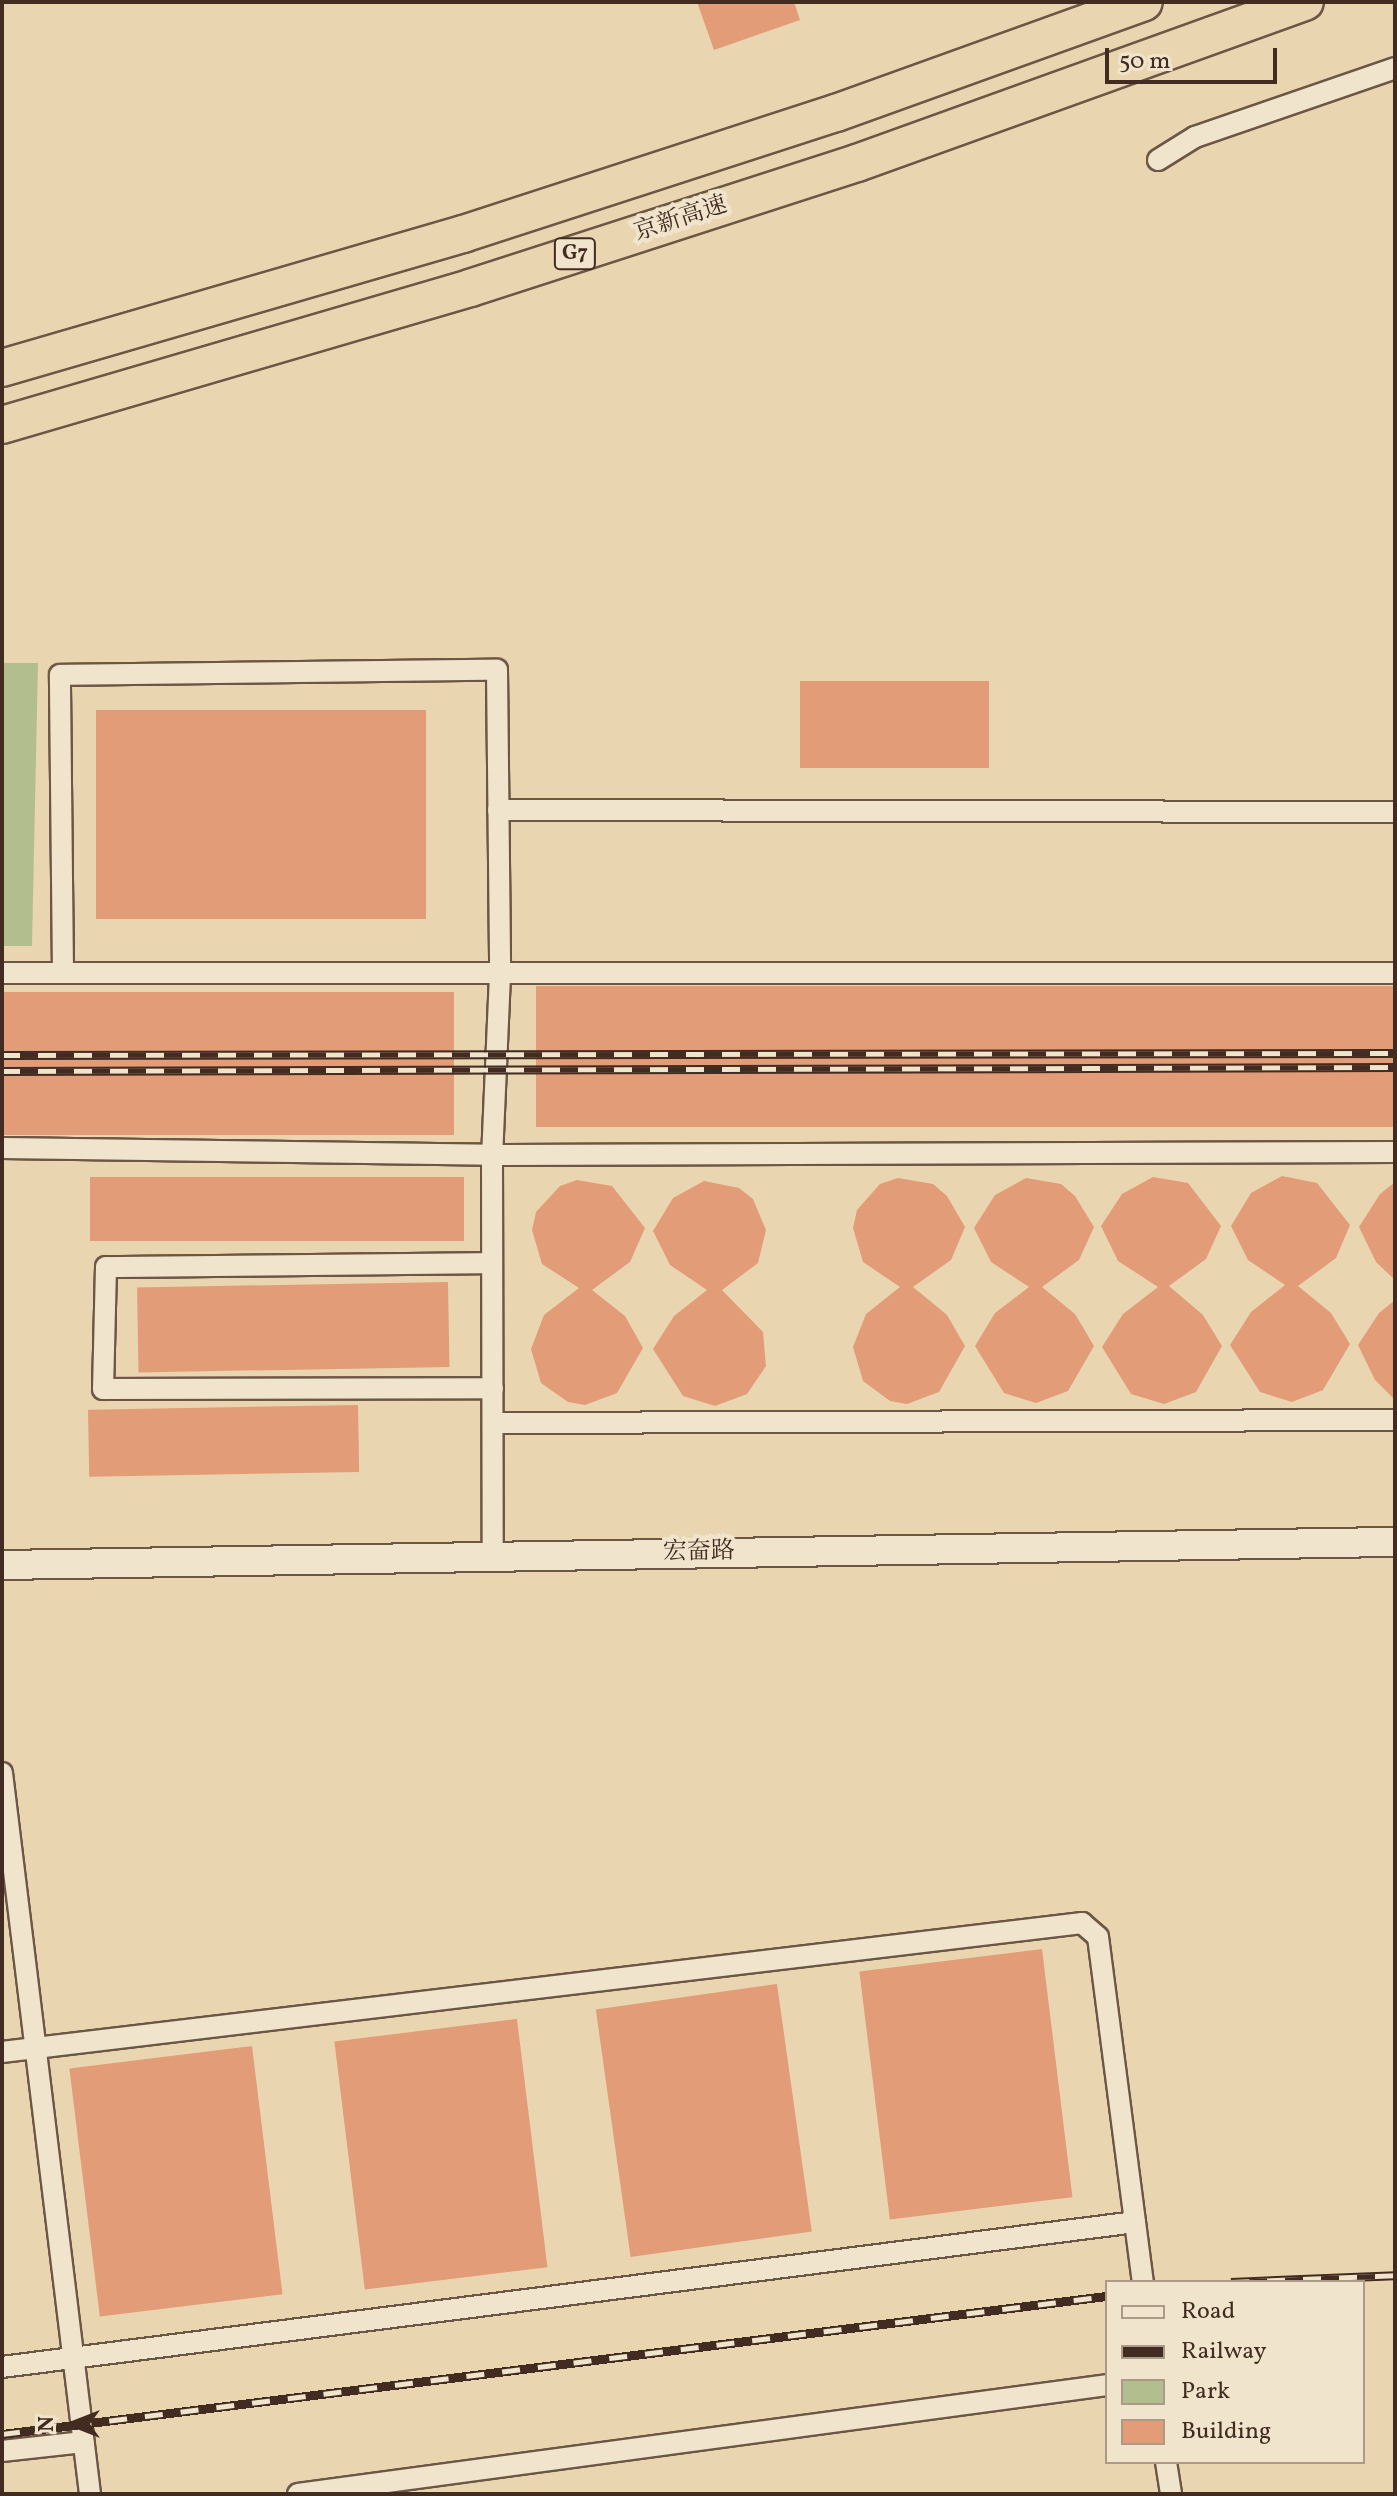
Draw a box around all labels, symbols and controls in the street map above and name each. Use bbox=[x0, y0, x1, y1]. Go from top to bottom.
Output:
scale bar bbox=[1109, 32, 1281, 82]
text: 50 m bbox=[1119, 45, 1171, 79]
street label: 京新高速 bbox=[631, 191, 731, 249]
road number: G7 bbox=[553, 236, 597, 272]
street label: 宏奤路 bbox=[663, 1538, 735, 1568]
legend bbox=[1105, 2280, 1365, 2464]
text: Road bbox=[1181, 2295, 1235, 2329]
text: Railway bbox=[1181, 2335, 1267, 2369]
text: Park bbox=[1181, 2375, 1230, 2409]
north arrow bbox=[32, 2384, 112, 2464]
text: Building bbox=[1181, 2415, 1271, 2449]
text: N bbox=[32, 2416, 63, 2432]

